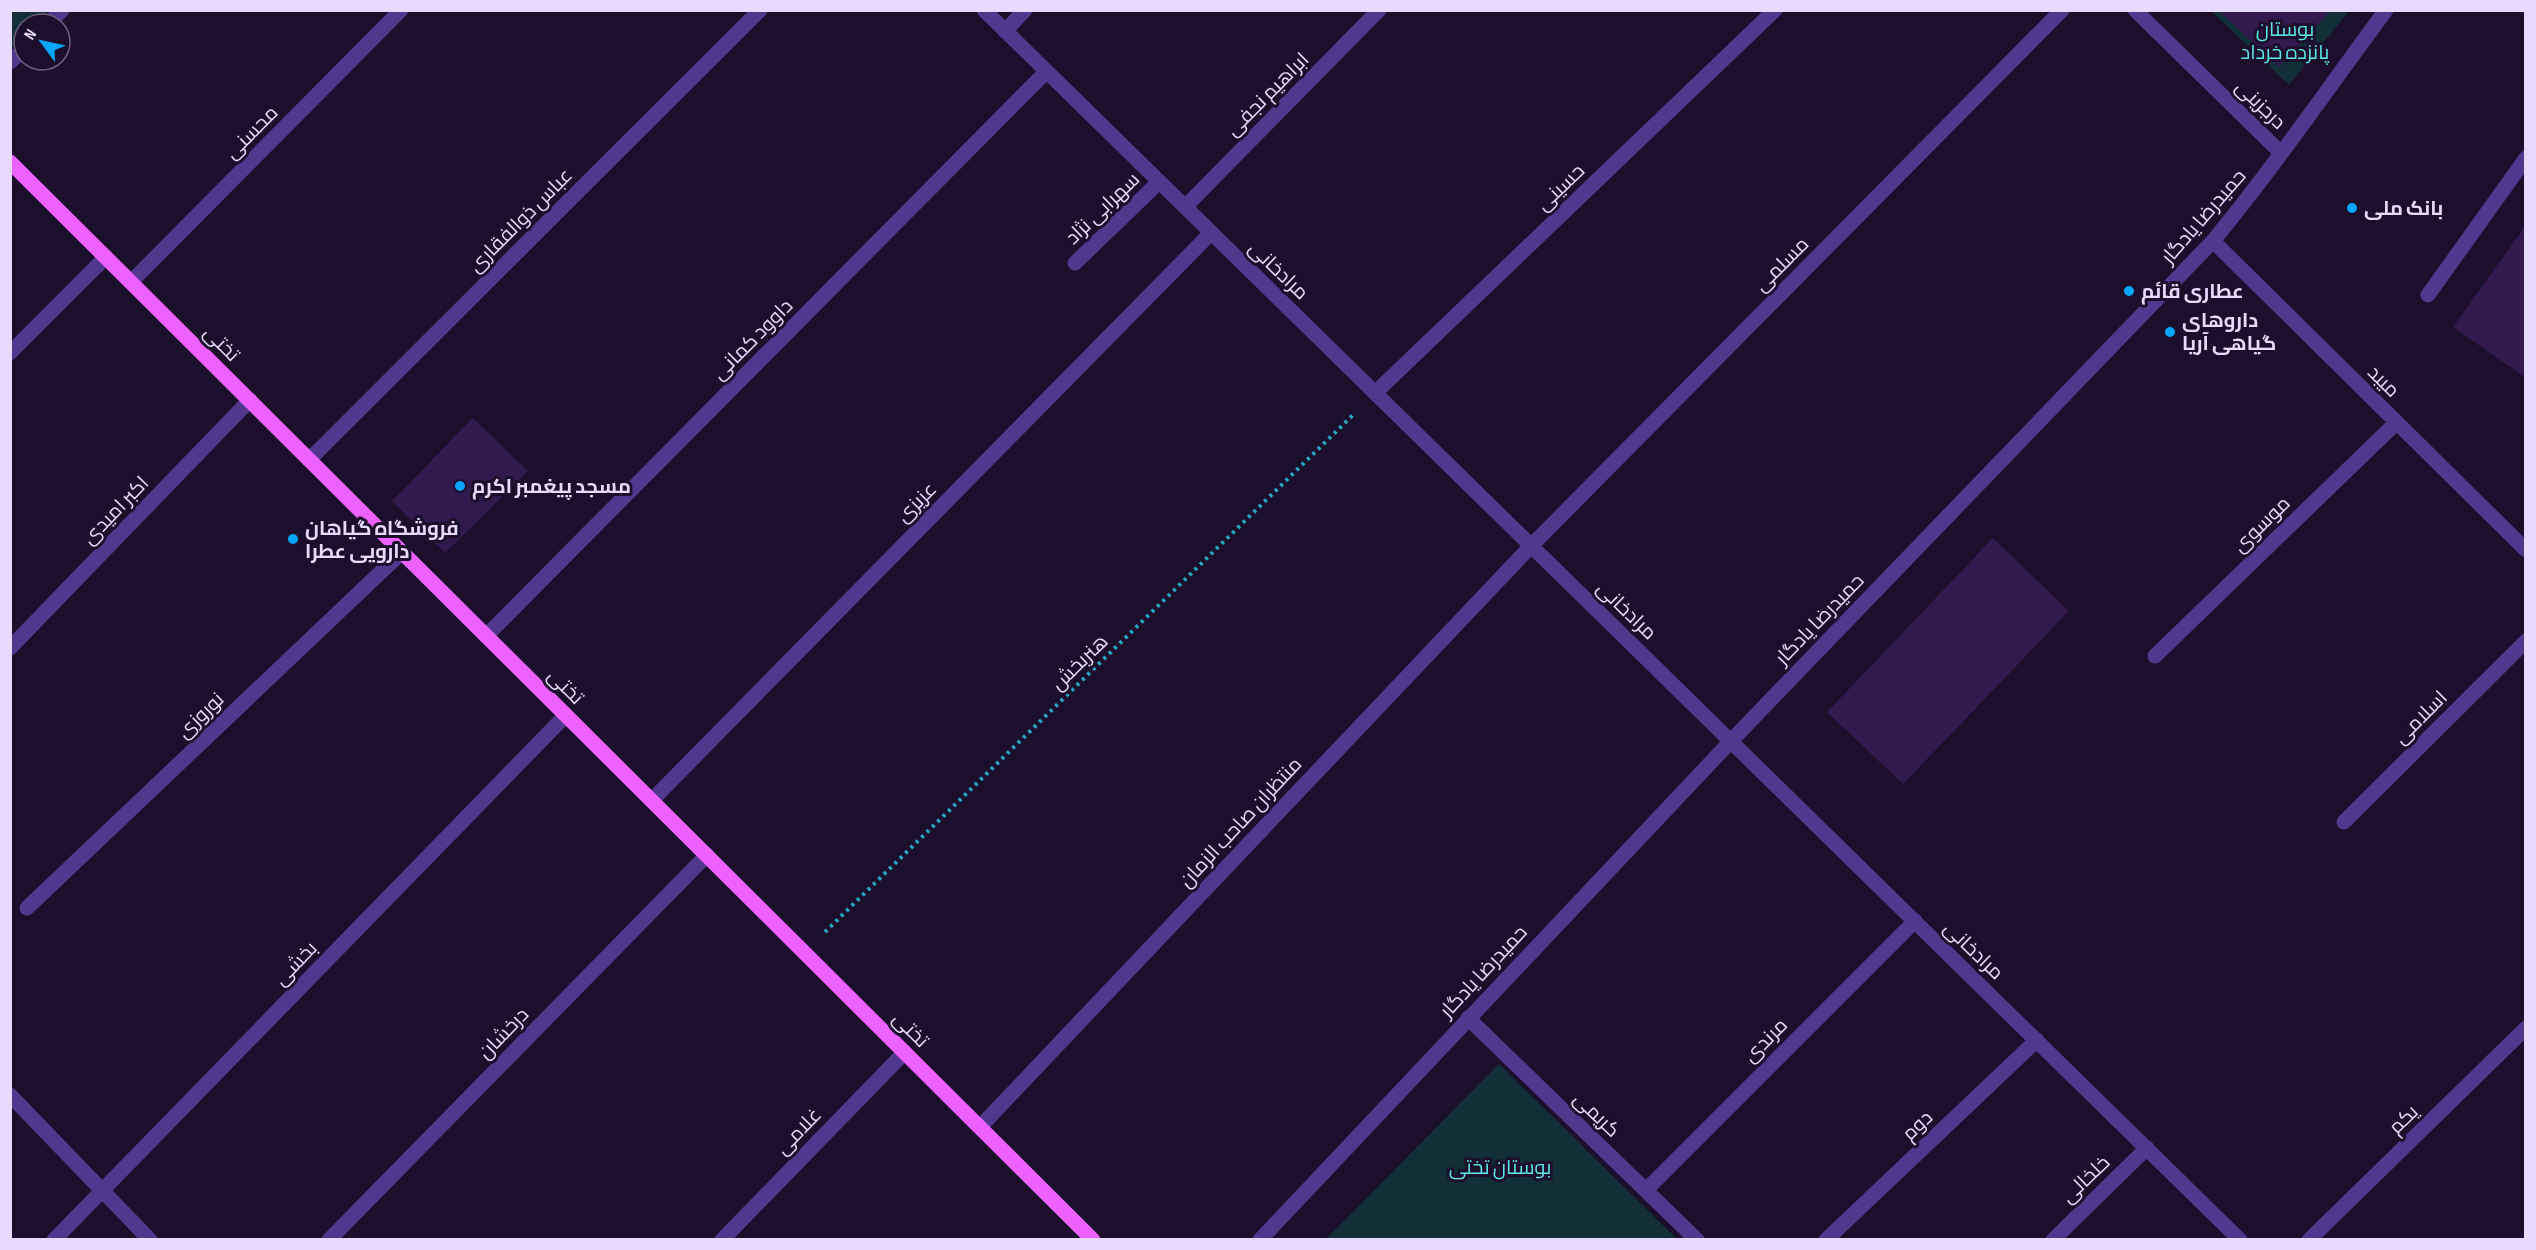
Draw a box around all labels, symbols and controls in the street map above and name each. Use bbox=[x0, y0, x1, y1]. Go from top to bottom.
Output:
north arrow bbox=[12, 12, 72, 72]
park label: بوستان پانزده خرداد bbox=[2241, 18, 2330, 65]
text: N bbox=[20, 26, 41, 43]
street label: ابراهیم نجفی bbox=[1221, 48, 1315, 142]
street label: درجزینی bbox=[2230, 75, 2291, 135]
street label: محسنی bbox=[220, 101, 283, 164]
street label: حسینی bbox=[1532, 159, 1590, 216]
street label: عباس ذوالفقاری bbox=[464, 164, 578, 278]
street label: حمیدرضا یادگار bbox=[2156, 164, 2251, 270]
street label: سهرابی نژاد bbox=[1061, 168, 1145, 250]
place label: بانک ملی bbox=[2364, 197, 2443, 221]
marker: بانک ملی bbox=[2345, 201, 2359, 215]
street label: مسلمی bbox=[1749, 232, 1814, 297]
street label: مرادخانی bbox=[1243, 236, 1313, 305]
place label: عطاری قائم bbox=[2141, 280, 2244, 305]
marker: عطاری قائم bbox=[2122, 284, 2136, 298]
street label: داوود کمانی bbox=[707, 294, 798, 385]
place label: داروهای گیاهی آریا bbox=[2182, 309, 2276, 356]
street label: تختی bbox=[198, 321, 245, 367]
marker: داروهای گیاهی آریا bbox=[2163, 325, 2177, 339]
street label: میبد bbox=[2362, 361, 2404, 403]
street label: اکبر امیدی bbox=[77, 472, 154, 550]
place label: مسجد پیغمبر اکرم bbox=[472, 475, 631, 500]
street label: عزیزی bbox=[892, 478, 942, 528]
marker: مسجد پیغمبر اکرم bbox=[453, 479, 467, 493]
street label: موسوی bbox=[2228, 492, 2295, 558]
place label: فروشگاه گیاهان دارویی عطرا bbox=[305, 517, 459, 564]
marker: فروشگاه گیاهان دارویی عطرا bbox=[286, 532, 300, 546]
street label: حمیدرضا یادگار bbox=[1770, 569, 1869, 671]
street label: مرادخانی bbox=[1591, 576, 1661, 645]
street label: هنربخش bbox=[1046, 630, 1113, 696]
street label: تختی bbox=[542, 664, 589, 710]
street label: اسلامی bbox=[2389, 686, 2452, 749]
street label: نوروزی bbox=[172, 688, 229, 744]
street label: منتظران صاحب الزمان bbox=[1174, 753, 1307, 893]
street label: مرادخانی bbox=[1938, 916, 2008, 985]
street label: حمیدرضا یادگار bbox=[1434, 921, 1533, 1024]
street label: بخشی bbox=[269, 937, 323, 991]
street label: درخشان bbox=[473, 1003, 534, 1064]
street label: تختی bbox=[887, 1007, 934, 1053]
street label: مرندی bbox=[1739, 1014, 1793, 1068]
street label: کریمی bbox=[1568, 1087, 1624, 1142]
street label: یکم bbox=[2384, 1100, 2425, 1140]
street label: غلامی bbox=[771, 1103, 827, 1160]
street label: دوم bbox=[1897, 1106, 1939, 1147]
street label: خلخالی bbox=[2056, 1151, 2115, 1209]
park label: بوستان تختی bbox=[1449, 1156, 1551, 1180]

